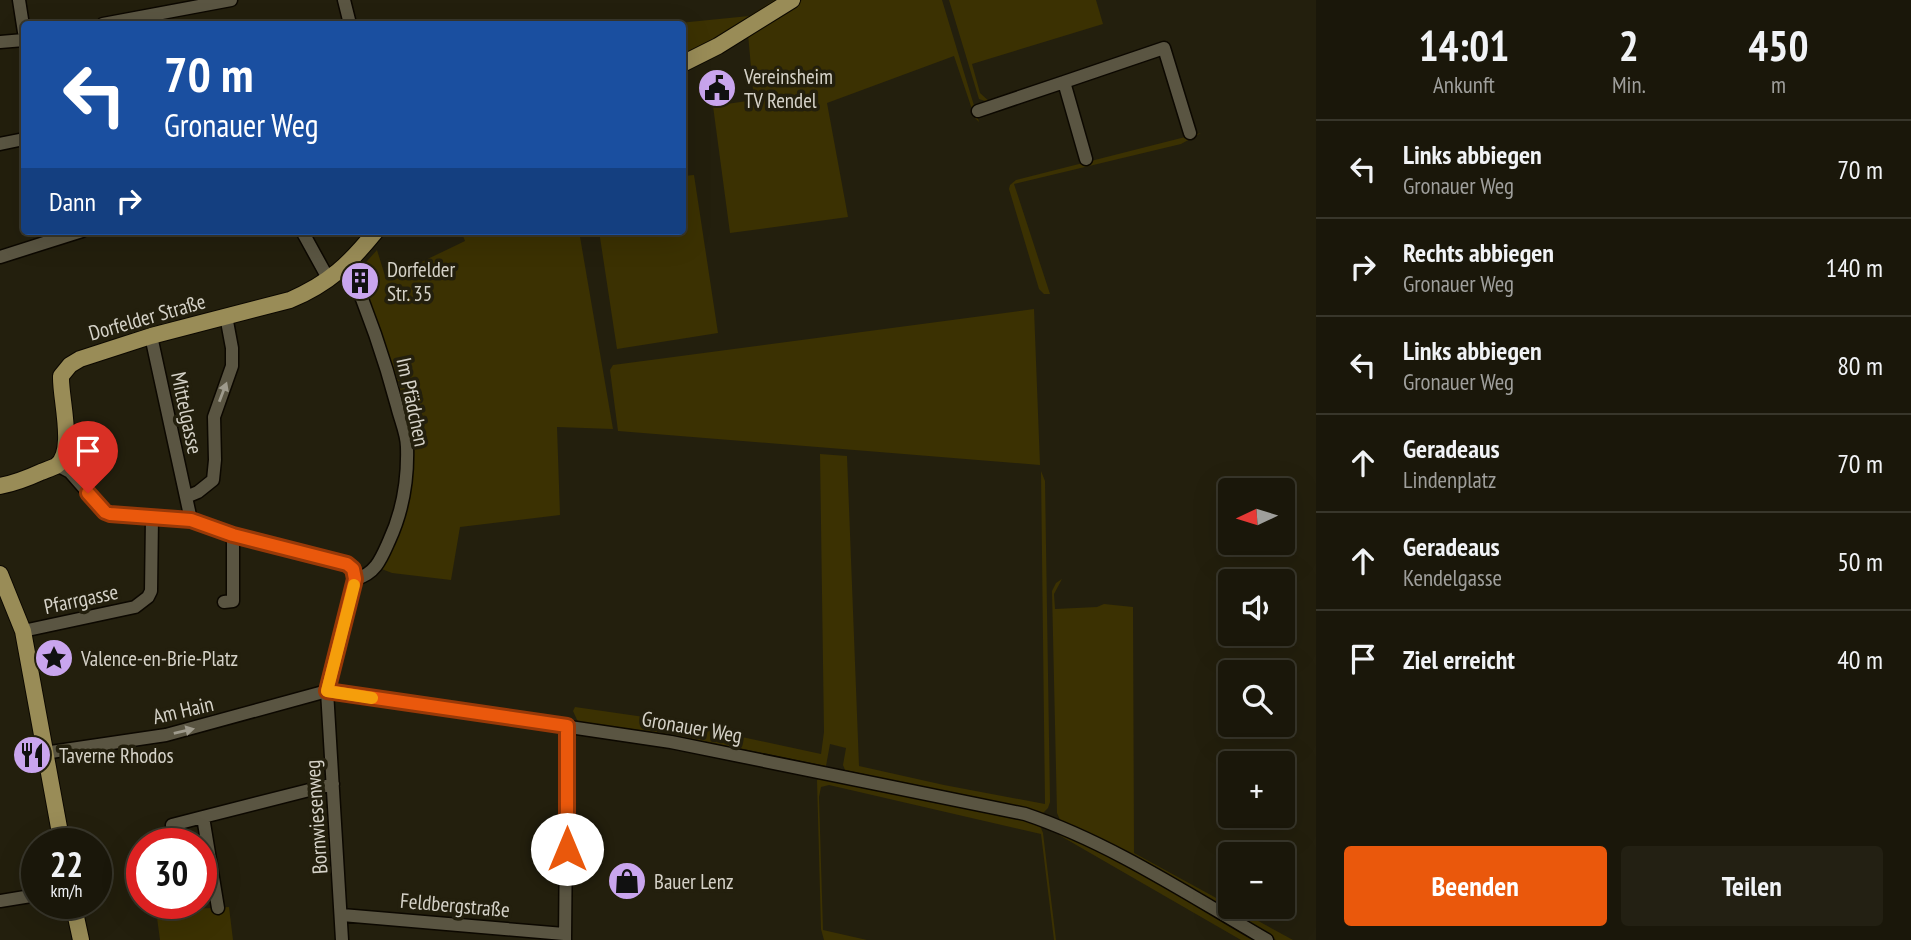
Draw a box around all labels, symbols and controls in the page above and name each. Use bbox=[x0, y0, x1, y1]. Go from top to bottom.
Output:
text: 14:01 bbox=[1419, 18, 1509, 73]
text: 2 bbox=[1619, 18, 1639, 73]
text: 450 bbox=[1748, 18, 1808, 73]
text: 70 m bbox=[164, 42, 253, 106]
icon: left bbox=[49, 49, 140, 140]
place label: Vereinsheim TV Rendel bbox=[743, 63, 833, 114]
public building icon: Vereinsheim TV Rendel bbox=[696, 67, 738, 109]
text: Ankunft bbox=[1433, 70, 1495, 99]
text: Min. bbox=[1612, 70, 1646, 99]
text: m bbox=[1771, 70, 1786, 99]
text: Gronauer Weg bbox=[164, 104, 318, 146]
text: Links abbiegen bbox=[1403, 138, 1542, 171]
icon: left bbox=[1344, 150, 1382, 188]
text: 70 m bbox=[1837, 153, 1883, 186]
text: Gronauer Weg bbox=[1403, 171, 1514, 200]
icon: right bbox=[110, 182, 148, 220]
text: Dann bbox=[49, 185, 96, 218]
text: Rechts abbiegen bbox=[1403, 236, 1554, 269]
icon: right bbox=[1344, 248, 1382, 286]
text: 140 m bbox=[1825, 251, 1883, 284]
place label: Dorfelder Str. 35 bbox=[387, 256, 455, 307]
building icon: Dorfelder Str. 35 bbox=[339, 260, 381, 302]
text: Gronauer Weg bbox=[1403, 269, 1514, 298]
street label: Dorfelder Straße bbox=[85, 287, 209, 347]
text: Links abbiegen bbox=[1403, 334, 1542, 367]
icon: left bbox=[1344, 346, 1382, 384]
text: 80 m bbox=[1837, 349, 1883, 382]
street label: Im Pfädchen bbox=[390, 355, 436, 449]
text: Gronauer Weg bbox=[1403, 367, 1514, 396]
street label: Mittelgasse bbox=[165, 369, 209, 457]
one-way arrow bbox=[218, 381, 229, 402]
pin bbox=[58, 421, 118, 493]
icon: arrive bbox=[69, 432, 107, 470]
text: Geradeaus bbox=[1403, 432, 1500, 465]
icon: ahead bbox=[1344, 444, 1382, 482]
text: 70 m bbox=[1837, 447, 1883, 480]
text: Lindenplatz bbox=[1403, 465, 1496, 494]
north arrow bbox=[1218, 478, 1295, 555]
map controls bbox=[1218, 478, 1295, 919]
text: Geradeaus bbox=[1403, 530, 1500, 563]
icon: ahead bbox=[1344, 542, 1382, 580]
text: 50 m bbox=[1837, 545, 1883, 578]
text: Kendelgasse bbox=[1403, 563, 1502, 592]
button: sound bbox=[1218, 569, 1295, 646]
street label: Pfarrgasse bbox=[41, 578, 121, 620]
place icon: Valence-en-Brie-Platz bbox=[33, 637, 75, 679]
icon: arrive bbox=[1344, 640, 1382, 678]
text: Ziel erreicht bbox=[1403, 643, 1515, 676]
text: 40 m bbox=[1837, 643, 1883, 676]
place label: Valence-en-Brie-Platz bbox=[80, 645, 238, 672]
button: search bbox=[1218, 660, 1295, 737]
street label: Am Hain bbox=[150, 690, 216, 730]
street label: Gronauer Weg bbox=[640, 705, 744, 749]
one-way arrow bbox=[173, 725, 195, 736]
restaurant icon: Taverne Rhodos bbox=[11, 734, 53, 776]
place label: Taverne Rhodos bbox=[59, 742, 174, 769]
button: + bbox=[1218, 751, 1295, 828]
street label: Bornwiesenweg bbox=[299, 759, 333, 875]
position arrow bbox=[530, 812, 604, 886]
speed limit sign: 30 bbox=[126, 828, 217, 919]
text: 22 bbox=[50, 841, 83, 887]
button: − bbox=[1218, 842, 1295, 919]
button: Beenden bbox=[1344, 846, 1607, 926]
button: Teilen bbox=[1621, 846, 1883, 926]
shop icon: Bauer Lenz bbox=[606, 860, 648, 902]
place label: Bauer Lenz bbox=[654, 868, 734, 895]
text: km/h bbox=[51, 879, 82, 902]
street label: Feldbergstraße bbox=[399, 887, 511, 923]

